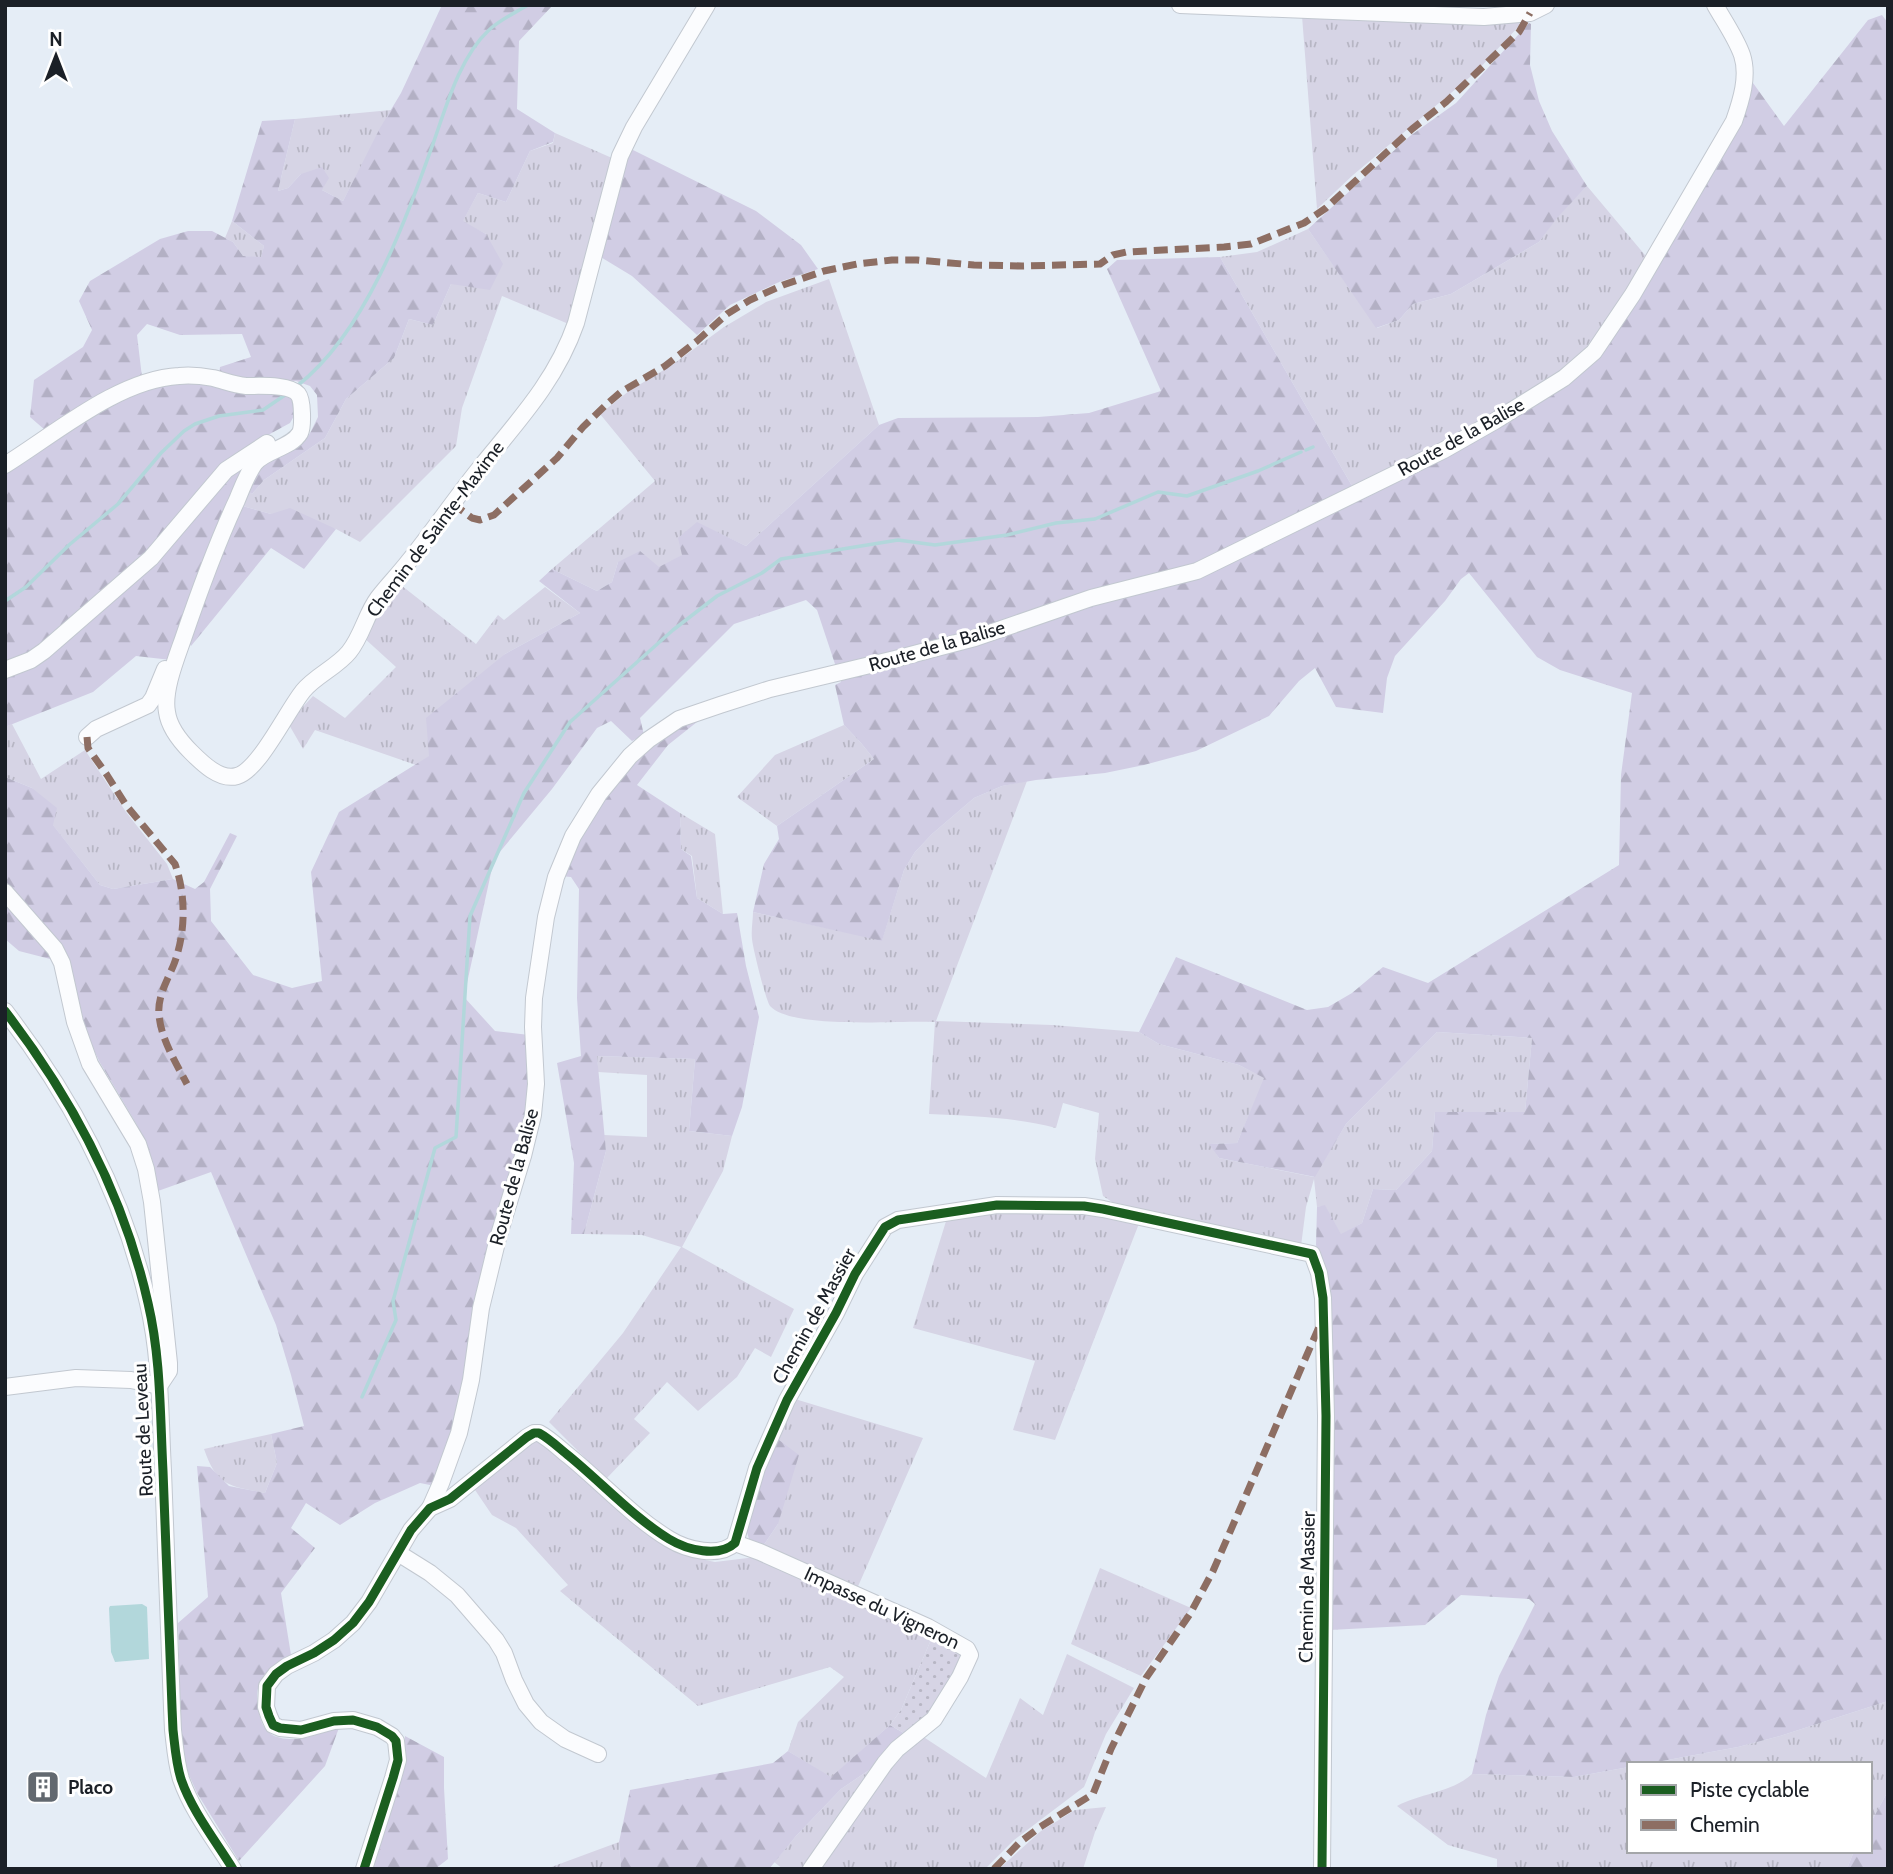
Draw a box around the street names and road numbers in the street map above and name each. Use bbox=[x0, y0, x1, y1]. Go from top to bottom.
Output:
street label: Route de la Balise bbox=[1394, 393, 1528, 481]
street label: Chemin de Sainte-Maxime bbox=[361, 436, 509, 622]
street label: Route de la Balise bbox=[866, 615, 1008, 676]
street label: Route de la Balise bbox=[485, 1106, 543, 1248]
street label: Chemin de Massier bbox=[767, 1244, 861, 1388]
street label: Route de Leveau bbox=[128, 1363, 158, 1497]
street label: Chemin de Massier bbox=[1294, 1511, 1320, 1663]
street label: Impasse du Vigneron bbox=[801, 1562, 963, 1654]

